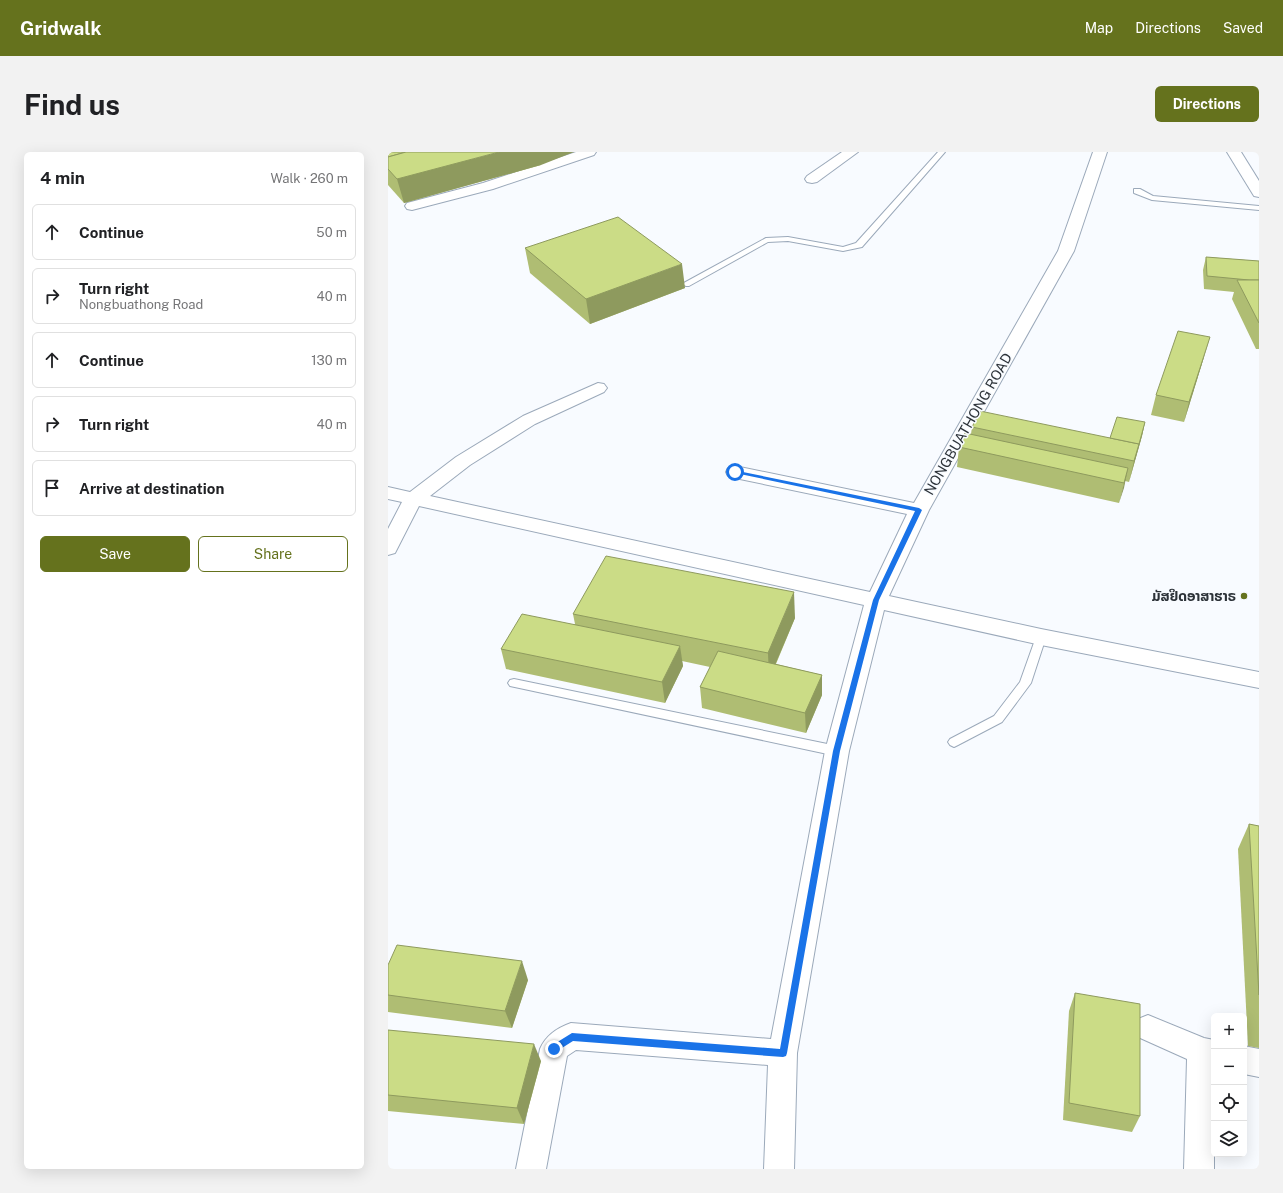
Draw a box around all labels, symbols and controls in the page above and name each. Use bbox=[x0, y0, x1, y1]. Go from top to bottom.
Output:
text: Gridwalk bbox=[20, 17, 101, 39]
text: Map bbox=[1085, 20, 1113, 36]
text: Directions bbox=[1135, 20, 1201, 36]
text: Saved bbox=[1223, 20, 1263, 36]
button: Directions bbox=[1155, 86, 1259, 122]
text: Find us bbox=[24, 88, 120, 121]
text: 4 min bbox=[40, 168, 85, 188]
text: Walk · 260 m bbox=[270, 171, 348, 186]
icon: ahead bbox=[41, 221, 63, 243]
text: Continue bbox=[79, 224, 144, 241]
text: 50 m bbox=[316, 225, 347, 240]
text: Turn right bbox=[79, 280, 149, 297]
icon: right bbox=[41, 285, 63, 307]
text: 40 m bbox=[316, 289, 347, 304]
text: Nongbuathong Road bbox=[79, 297, 203, 312]
icon: ahead bbox=[41, 349, 63, 371]
street label: NONGBUATHONG ROAD bbox=[921, 350, 1015, 498]
text: Continue bbox=[79, 352, 144, 369]
text: 130 m bbox=[311, 353, 347, 368]
icon: right bbox=[41, 413, 63, 435]
text: Turn right bbox=[79, 416, 149, 433]
text: 40 m bbox=[316, 417, 347, 432]
route start bbox=[726, 463, 744, 481]
icon: arrive bbox=[41, 477, 63, 499]
text: Arrive at destination bbox=[79, 480, 224, 497]
button: Save bbox=[40, 536, 190, 572]
button: Share bbox=[198, 536, 348, 572]
place label: ມັສຢິດອາສາຮາຣ bbox=[1152, 588, 1236, 604]
marker: ມັສຢິດອາສາຮາຣ bbox=[1239, 591, 1249, 601]
map controls bbox=[1211, 1013, 1247, 1157]
button: + bbox=[1211, 1013, 1247, 1049]
route end bbox=[545, 1040, 563, 1058]
button: − bbox=[1211, 1049, 1247, 1085]
button: locate bbox=[1211, 1085, 1247, 1121]
button: layers bbox=[1211, 1121, 1247, 1157]

